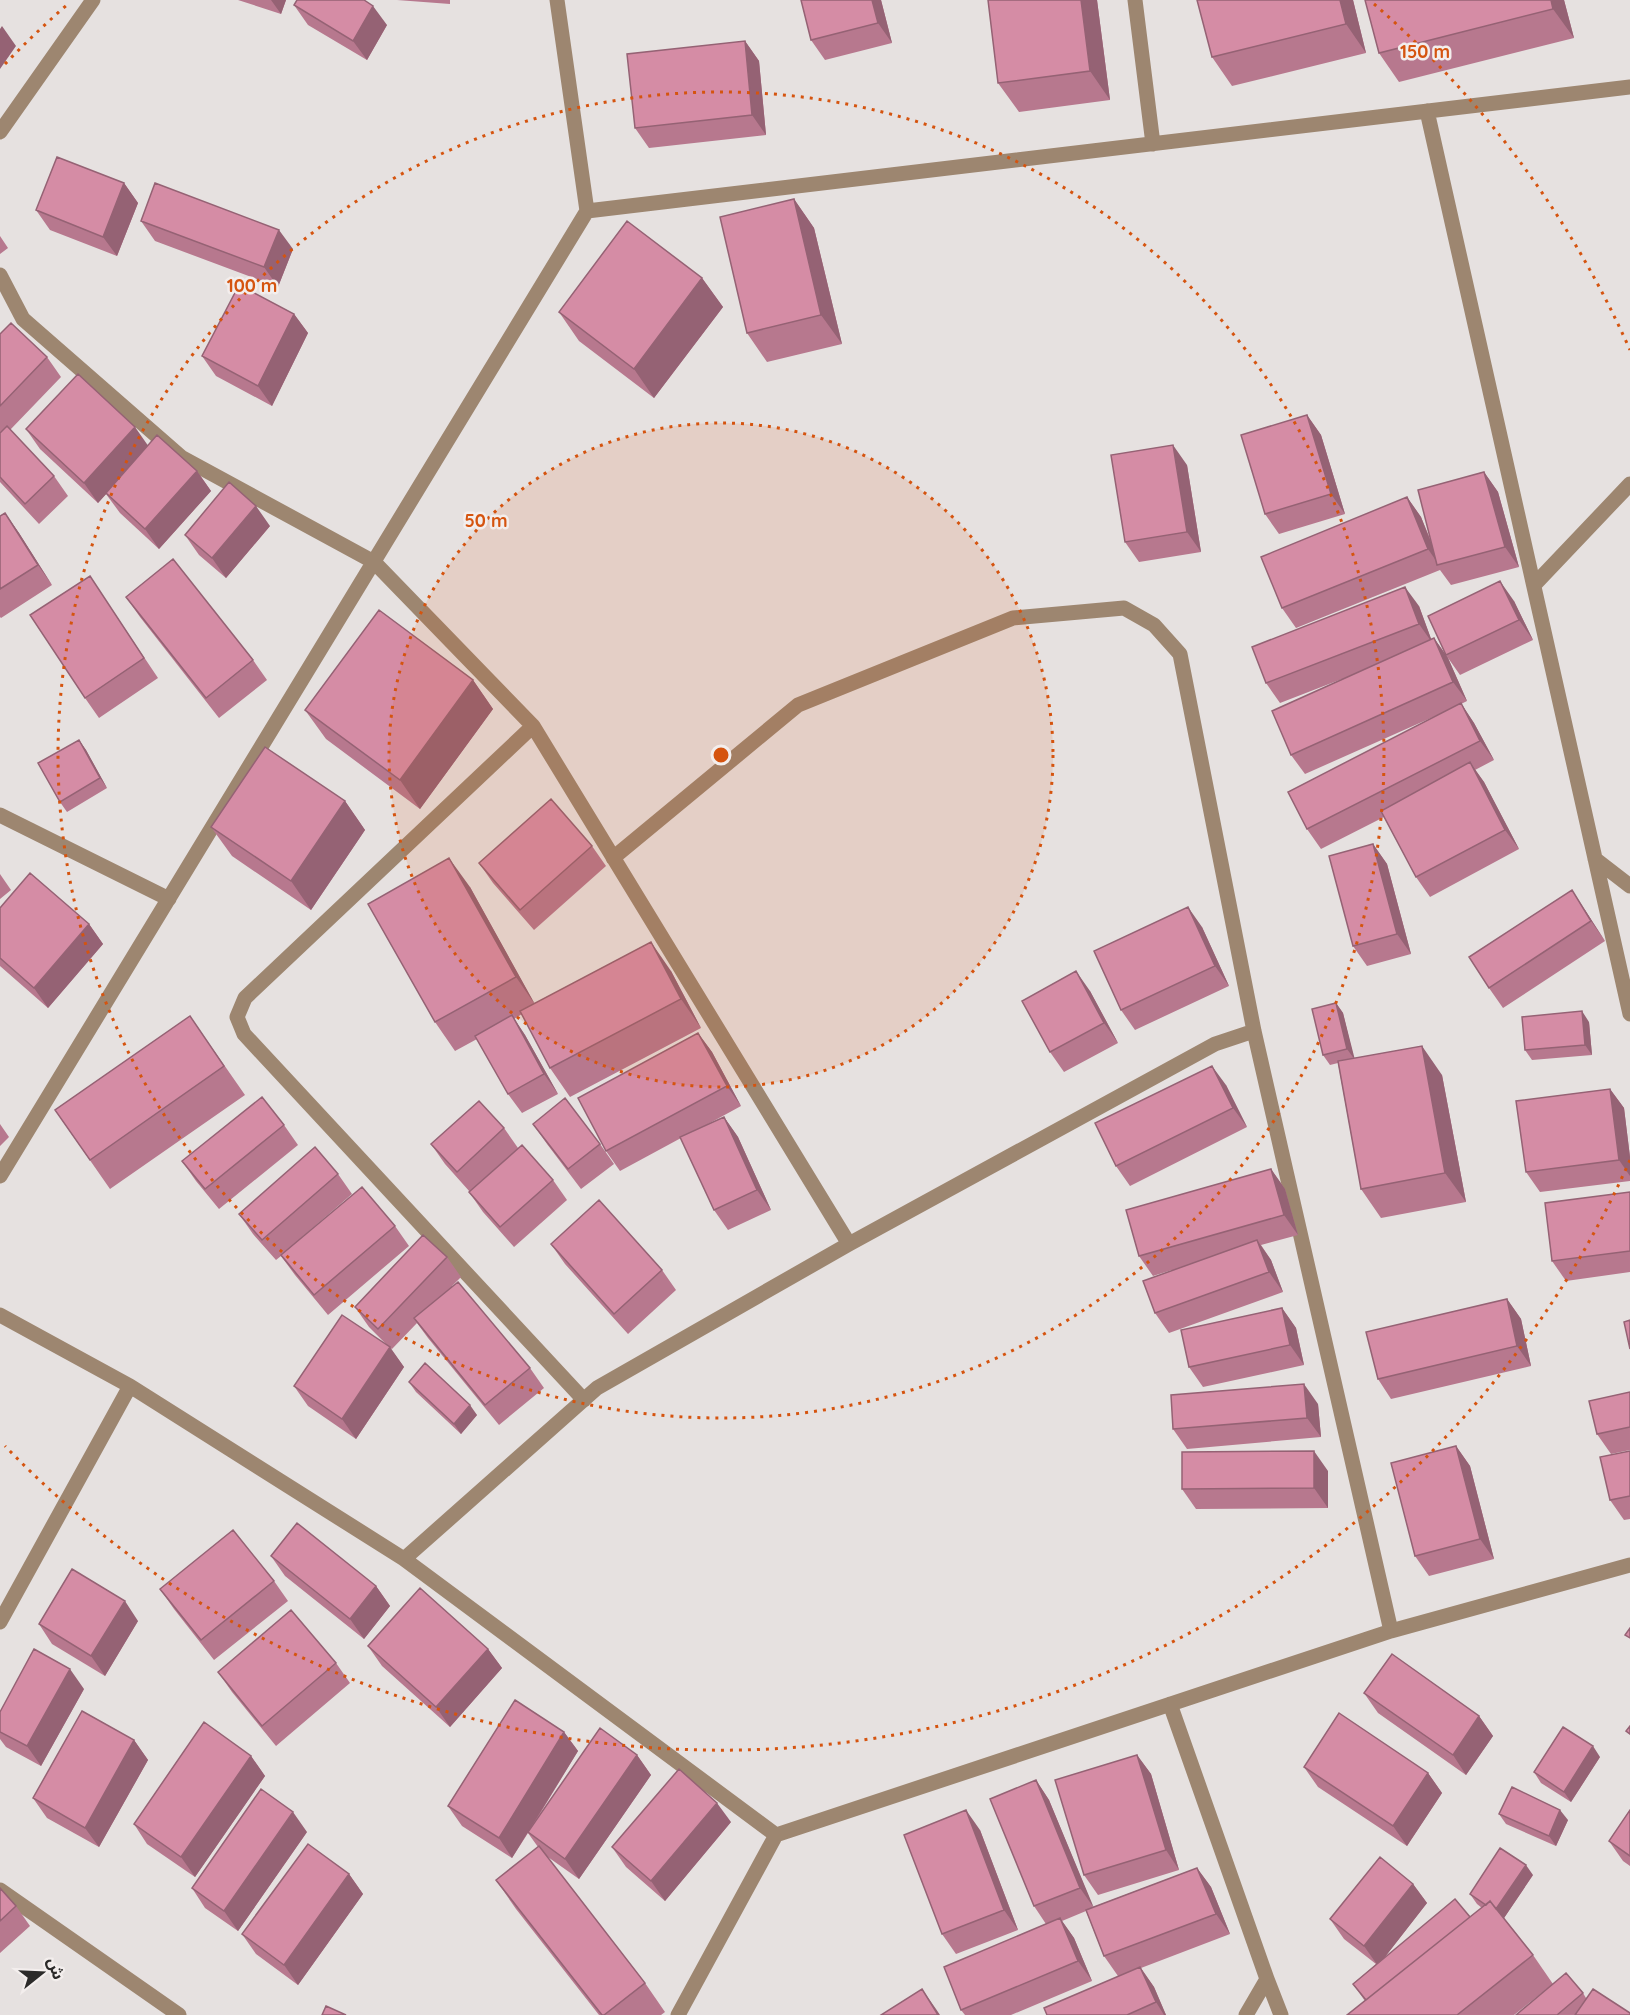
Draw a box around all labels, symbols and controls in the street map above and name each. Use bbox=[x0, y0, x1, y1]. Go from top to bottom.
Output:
text: 150 m bbox=[1400, 40, 1450, 63]
text: 100 m bbox=[227, 274, 277, 297]
text: 50 m bbox=[464, 509, 508, 532]
centre of rings bbox=[711, 745, 731, 765]
north arrow bbox=[12, 1943, 72, 2003]
text: ش bbox=[43, 1955, 69, 1982]

